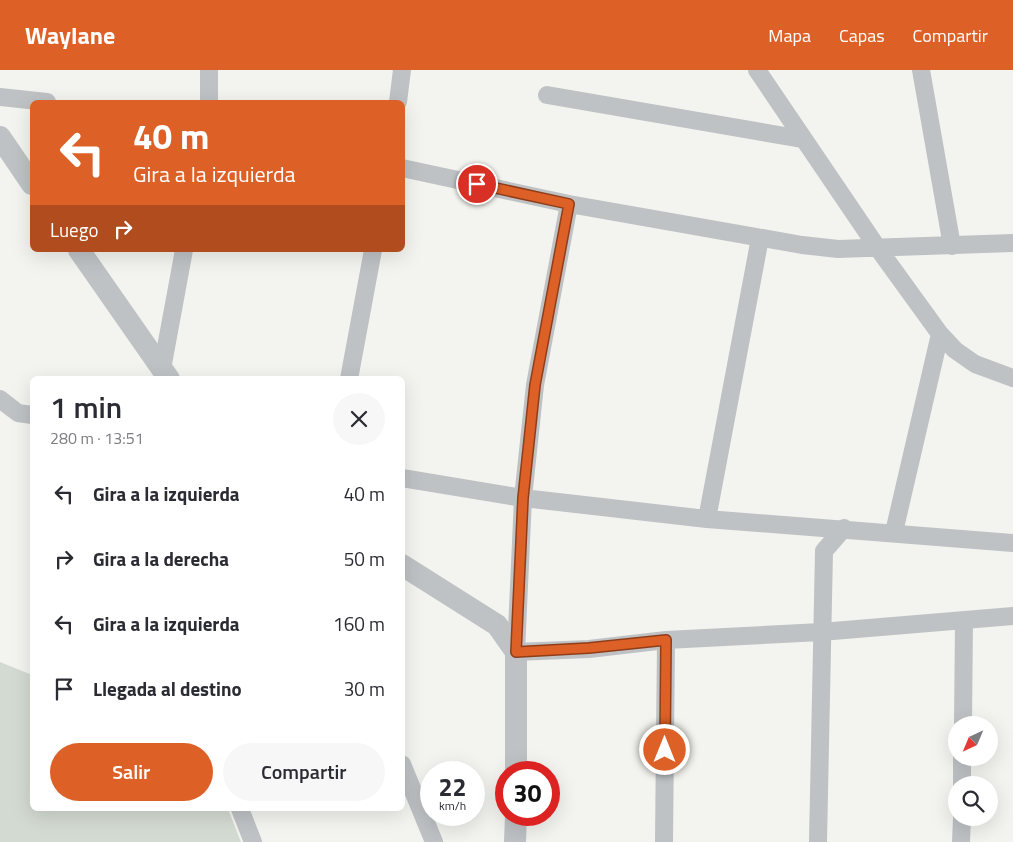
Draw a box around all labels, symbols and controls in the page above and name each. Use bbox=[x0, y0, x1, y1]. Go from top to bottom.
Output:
text: Waylane bbox=[25, 17, 115, 53]
text: Mapa bbox=[768, 22, 811, 49]
text: Capas bbox=[839, 22, 885, 49]
text: Compartir bbox=[913, 22, 988, 49]
text: 40 m bbox=[133, 109, 209, 163]
icon: left bbox=[50, 120, 115, 185]
text: Gira a la izquierda bbox=[133, 157, 296, 191]
pin bbox=[456, 163, 498, 205]
icon: arrive bbox=[463, 170, 491, 198]
text: Luego bbox=[50, 215, 99, 244]
icon: right bbox=[109, 215, 137, 243]
text: 1 min bbox=[50, 384, 122, 430]
button: close bbox=[333, 393, 385, 445]
text: 280 m · 13:51 bbox=[50, 426, 144, 450]
text: Gira a la izquierda bbox=[93, 479, 240, 508]
text: 40 m bbox=[344, 479, 385, 508]
icon: left bbox=[50, 480, 78, 508]
text: Gira a la derecha bbox=[93, 544, 229, 573]
text: 50 m bbox=[344, 544, 385, 573]
icon: right bbox=[50, 545, 78, 573]
text: Gira a la izquierda bbox=[93, 609, 240, 638]
text: 160 m bbox=[333, 609, 385, 638]
icon: left bbox=[50, 610, 78, 638]
text: Llegada al destino bbox=[93, 674, 242, 703]
text: 30 m bbox=[344, 674, 385, 703]
icon: arrive bbox=[50, 675, 78, 703]
north arrow bbox=[948, 716, 998, 766]
map controls bbox=[948, 716, 998, 826]
position arrow bbox=[638, 723, 690, 775]
button: Salir bbox=[50, 743, 213, 801]
button: Compartir bbox=[223, 743, 385, 801]
speed limit sign: 30 bbox=[495, 761, 560, 826]
text: 22 bbox=[438, 768, 467, 806]
button: search bbox=[948, 776, 998, 826]
text: km/h bbox=[439, 796, 466, 815]

